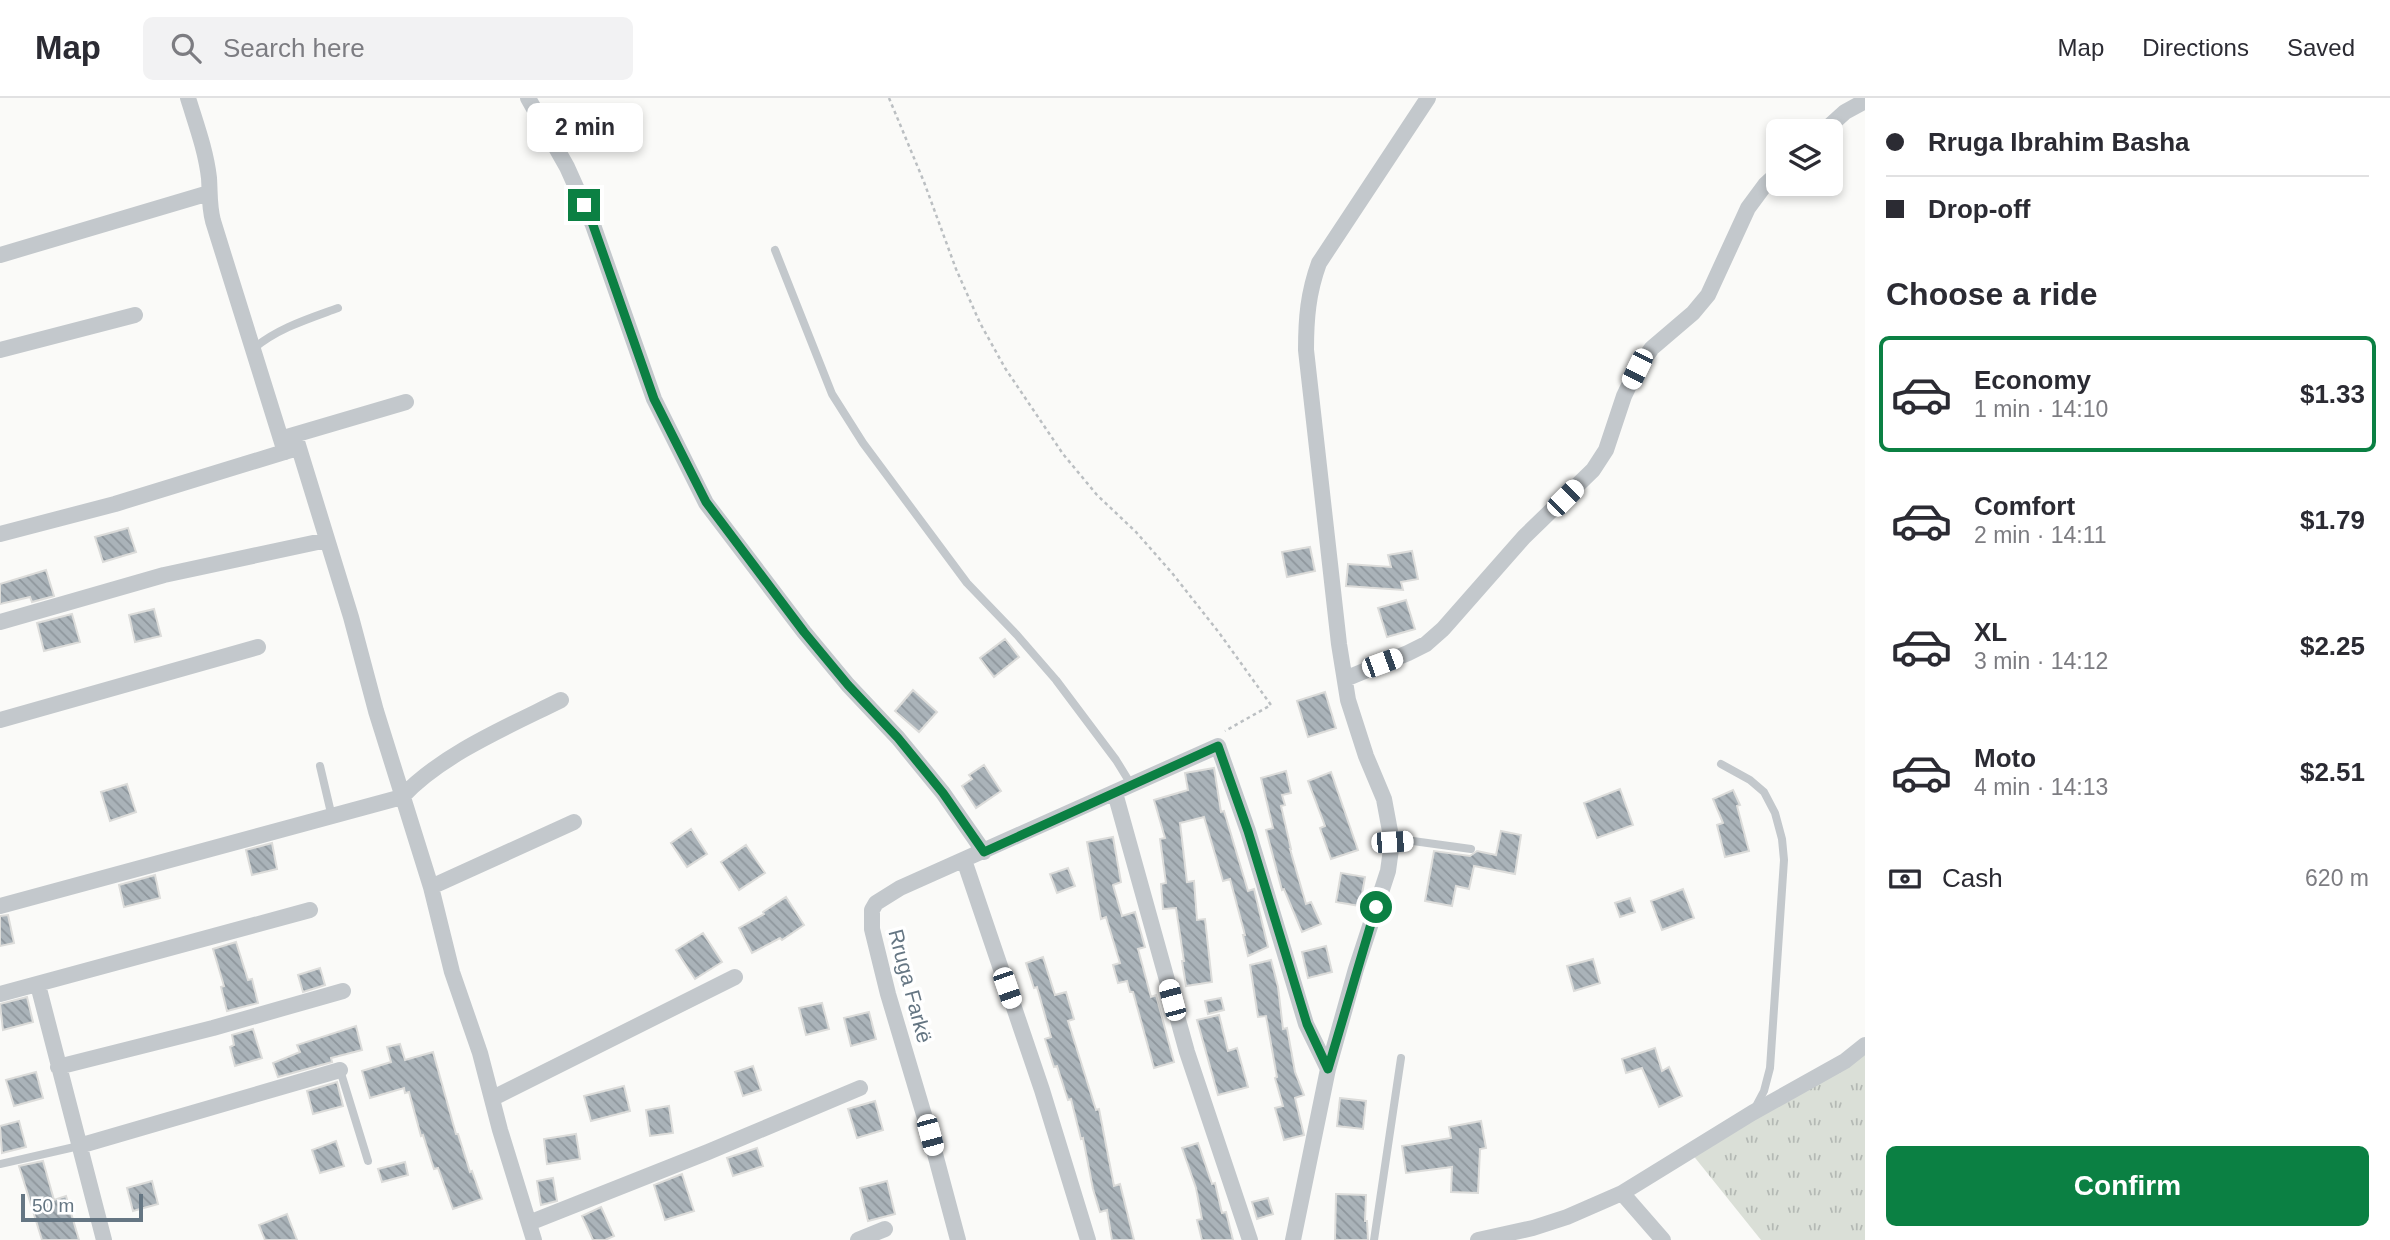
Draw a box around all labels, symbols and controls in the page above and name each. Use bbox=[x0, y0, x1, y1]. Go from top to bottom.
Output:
search box bbox=[143, 17, 633, 80]
text: Map bbox=[35, 29, 101, 66]
icon: search bbox=[167, 29, 205, 67]
text: Search here bbox=[223, 33, 365, 63]
text: Map bbox=[2058, 34, 2104, 61]
text: Directions bbox=[2142, 34, 2249, 61]
text: Saved bbox=[2287, 34, 2355, 61]
callout: 2 min bbox=[526, 104, 642, 153]
text: 2 min bbox=[555, 114, 615, 140]
map controls bbox=[1766, 119, 1843, 196]
button: layers bbox=[1766, 119, 1843, 196]
text: Rruga Ibrahim Basha bbox=[1928, 127, 2190, 157]
route end bbox=[568, 189, 600, 221]
text: Drop-off bbox=[1928, 194, 2031, 224]
text: Choose a ride bbox=[1886, 276, 2098, 312]
car bbox=[1619, 346, 1656, 392]
icon: car bbox=[1890, 363, 1953, 426]
text: Economy bbox=[1974, 365, 2091, 395]
text: $1.33 bbox=[2300, 379, 2365, 409]
text: 1 min · 14:10 bbox=[1974, 396, 2108, 422]
car bbox=[1543, 476, 1588, 520]
icon: car bbox=[1890, 489, 1953, 552]
text: Comfort bbox=[1974, 491, 2075, 521]
text: $1.79 bbox=[2300, 505, 2365, 535]
text: 2 min · 14:11 bbox=[1974, 522, 2107, 548]
icon: car bbox=[1890, 615, 1953, 678]
text: XL bbox=[1974, 617, 2007, 647]
text: $2.25 bbox=[2300, 631, 2365, 661]
car bbox=[1359, 646, 1406, 680]
text: 3 min · 14:12 bbox=[1974, 648, 2108, 674]
icon: car bbox=[1890, 741, 1953, 804]
text: Moto bbox=[1974, 743, 2036, 773]
text: $2.51 bbox=[2300, 757, 2365, 787]
text: 4 min · 14:13 bbox=[1974, 774, 2108, 800]
car bbox=[1371, 830, 1414, 854]
icon: cash bbox=[1886, 860, 1924, 898]
text: Cash bbox=[1942, 863, 2003, 893]
text: 620 m bbox=[2305, 865, 2369, 891]
route start bbox=[1360, 891, 1392, 923]
street label: Rruga Farkë bbox=[884, 927, 937, 1045]
car bbox=[991, 965, 1024, 1011]
car bbox=[1157, 977, 1188, 1023]
car bbox=[915, 1112, 946, 1158]
button: Confirm bbox=[1886, 1146, 2369, 1226]
scale bar bbox=[21, 1191, 144, 1223]
text: 50 m bbox=[32, 1195, 74, 1216]

